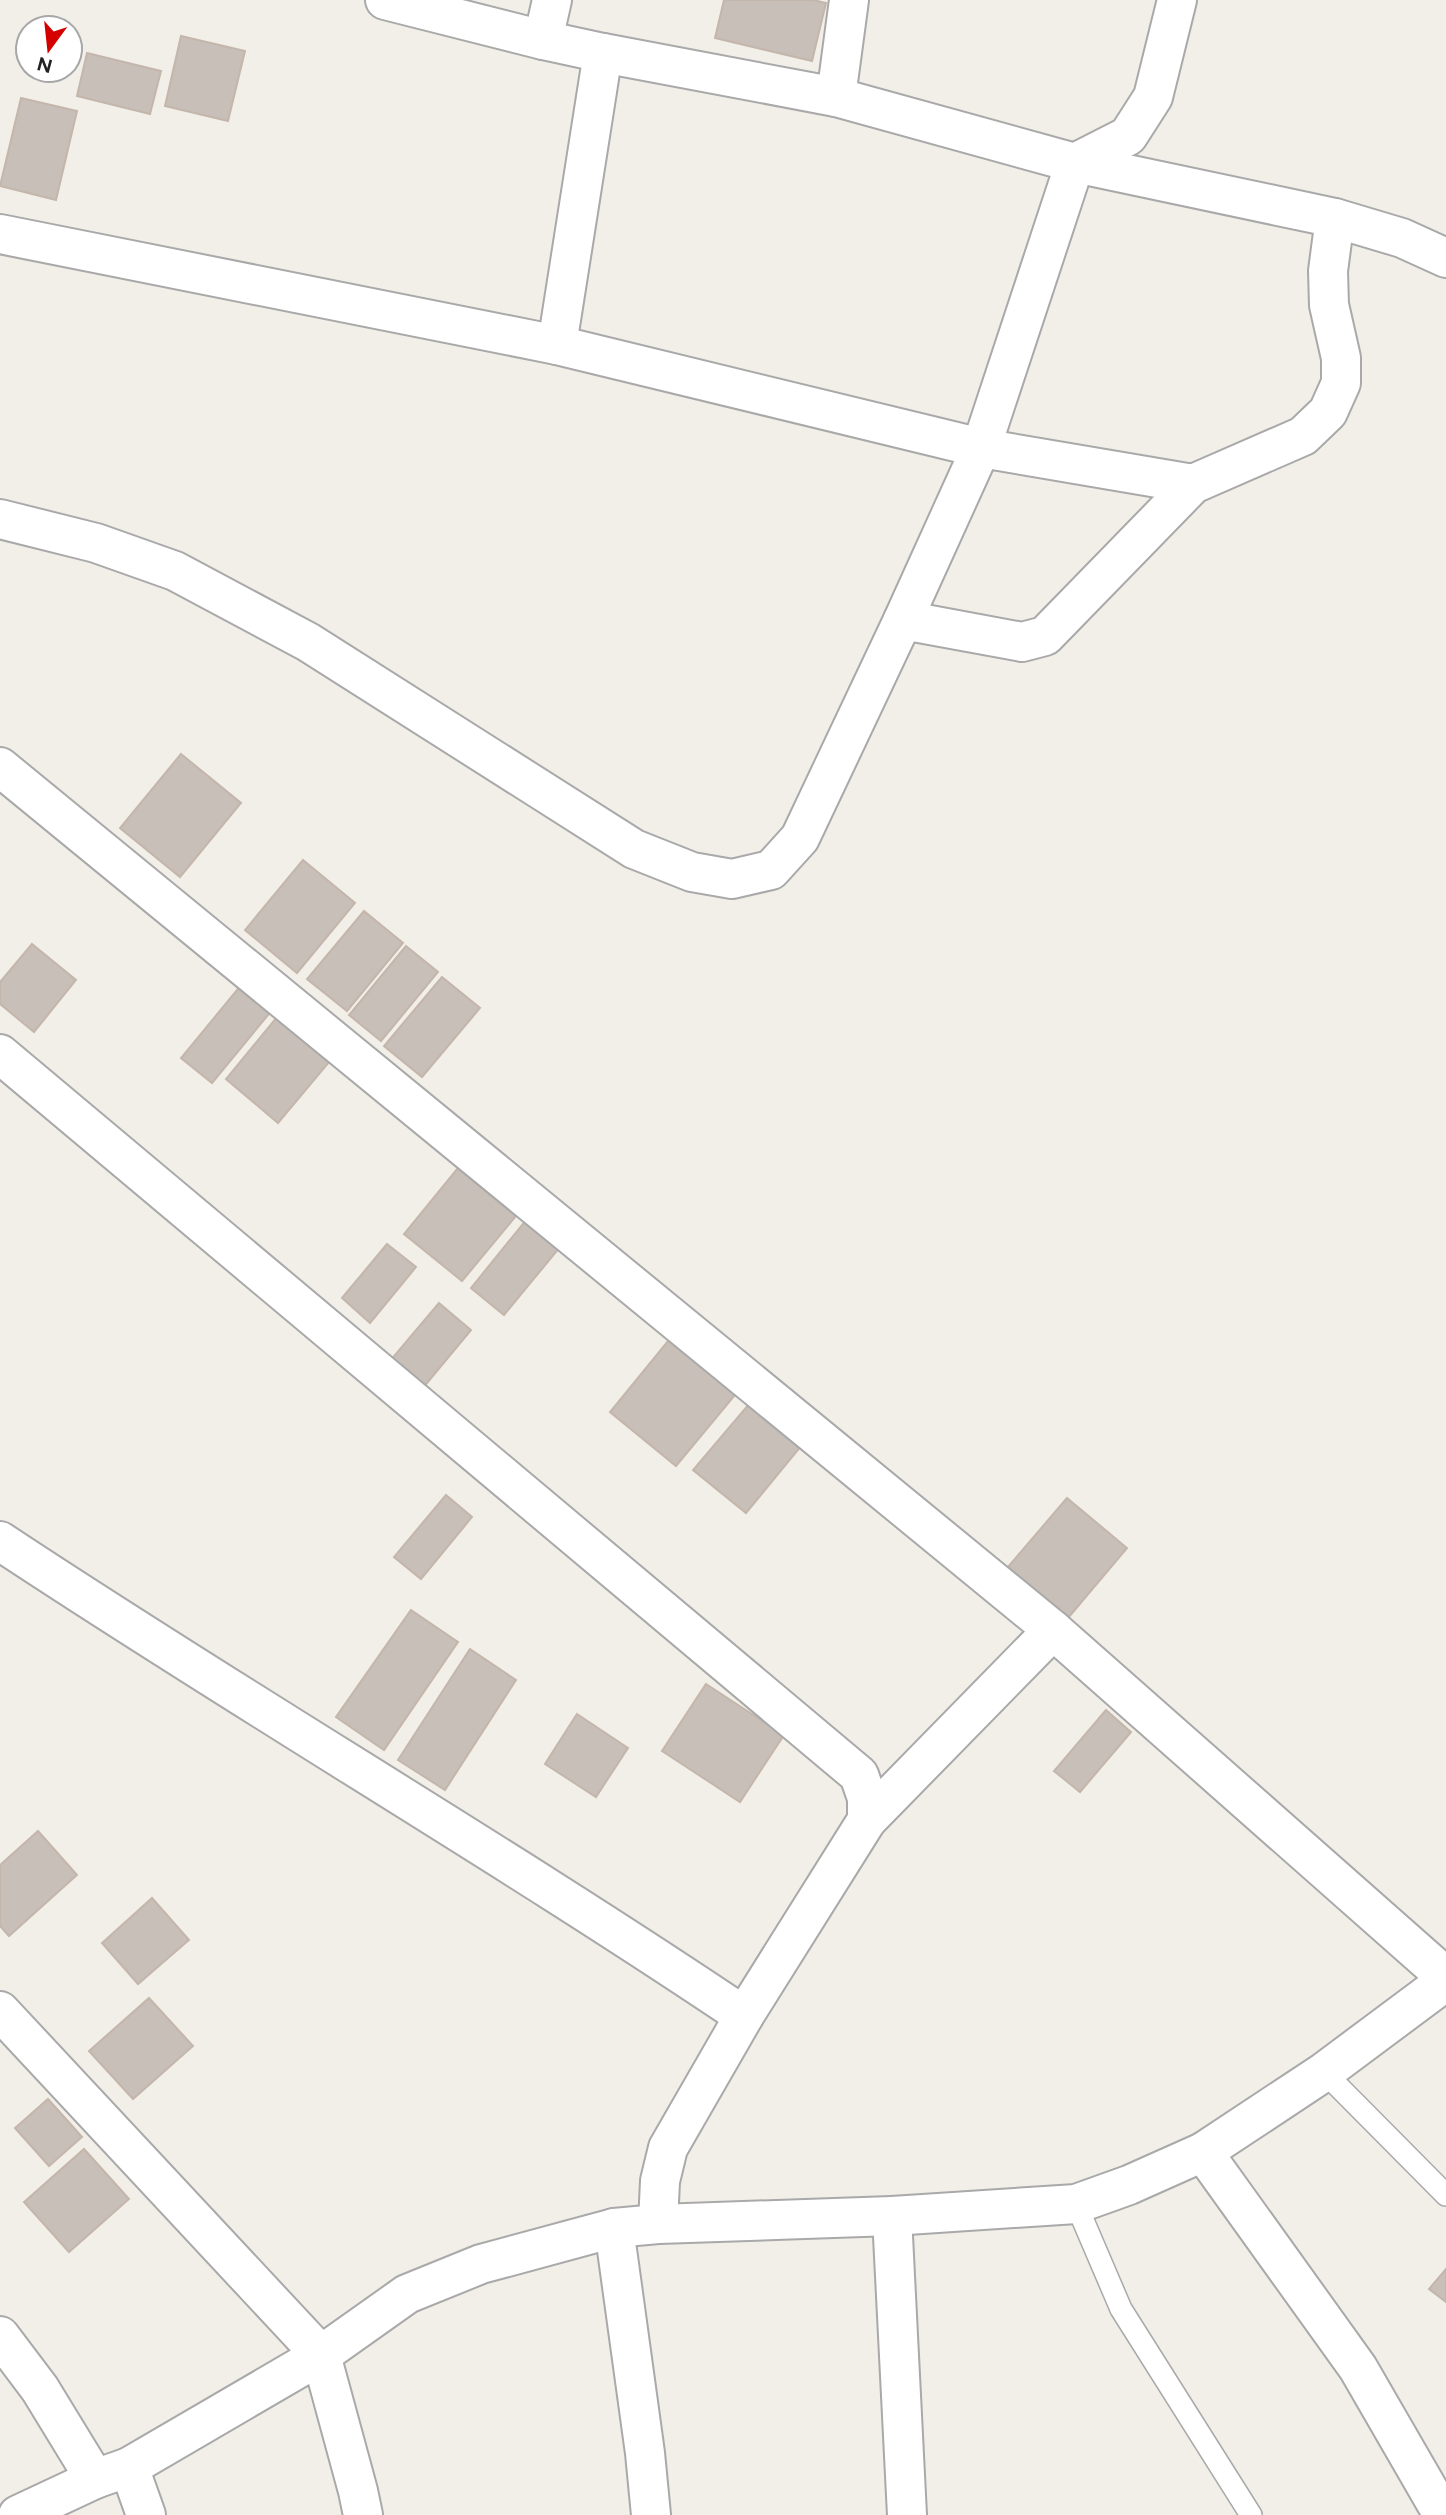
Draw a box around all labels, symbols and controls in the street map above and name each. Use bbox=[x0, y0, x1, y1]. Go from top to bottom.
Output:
north arrow bbox=[14, 14, 84, 84]
text: N bbox=[35, 52, 55, 78]

